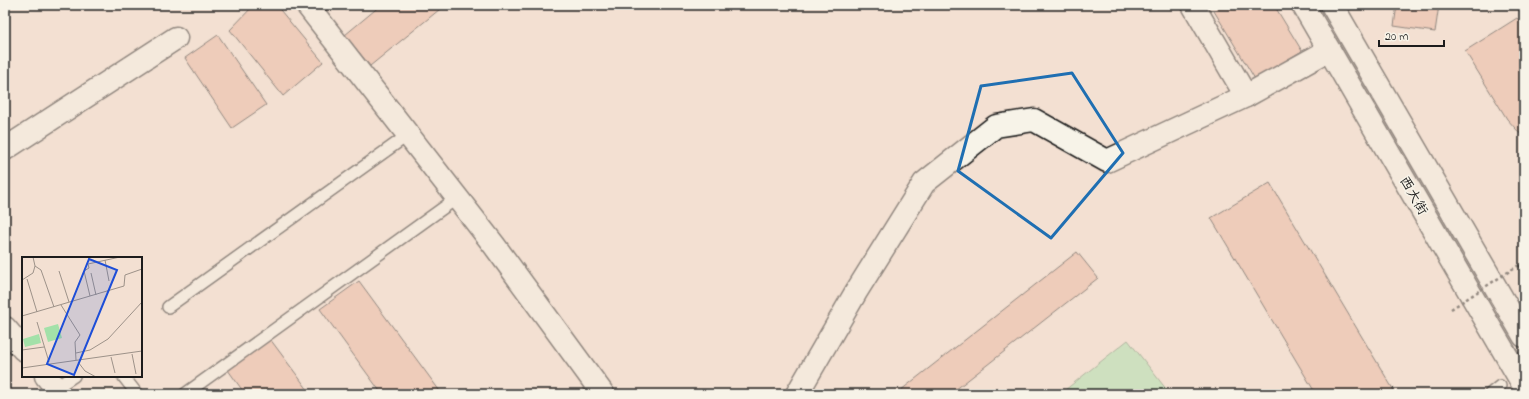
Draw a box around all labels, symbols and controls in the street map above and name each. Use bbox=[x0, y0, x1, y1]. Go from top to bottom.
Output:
scale bar bbox=[1379, 22, 1444, 48]
text: 20 m bbox=[1385, 28, 1408, 46]
street label: 西大街 bbox=[1393, 173, 1433, 219]
inset map bbox=[22, 257, 142, 377]

